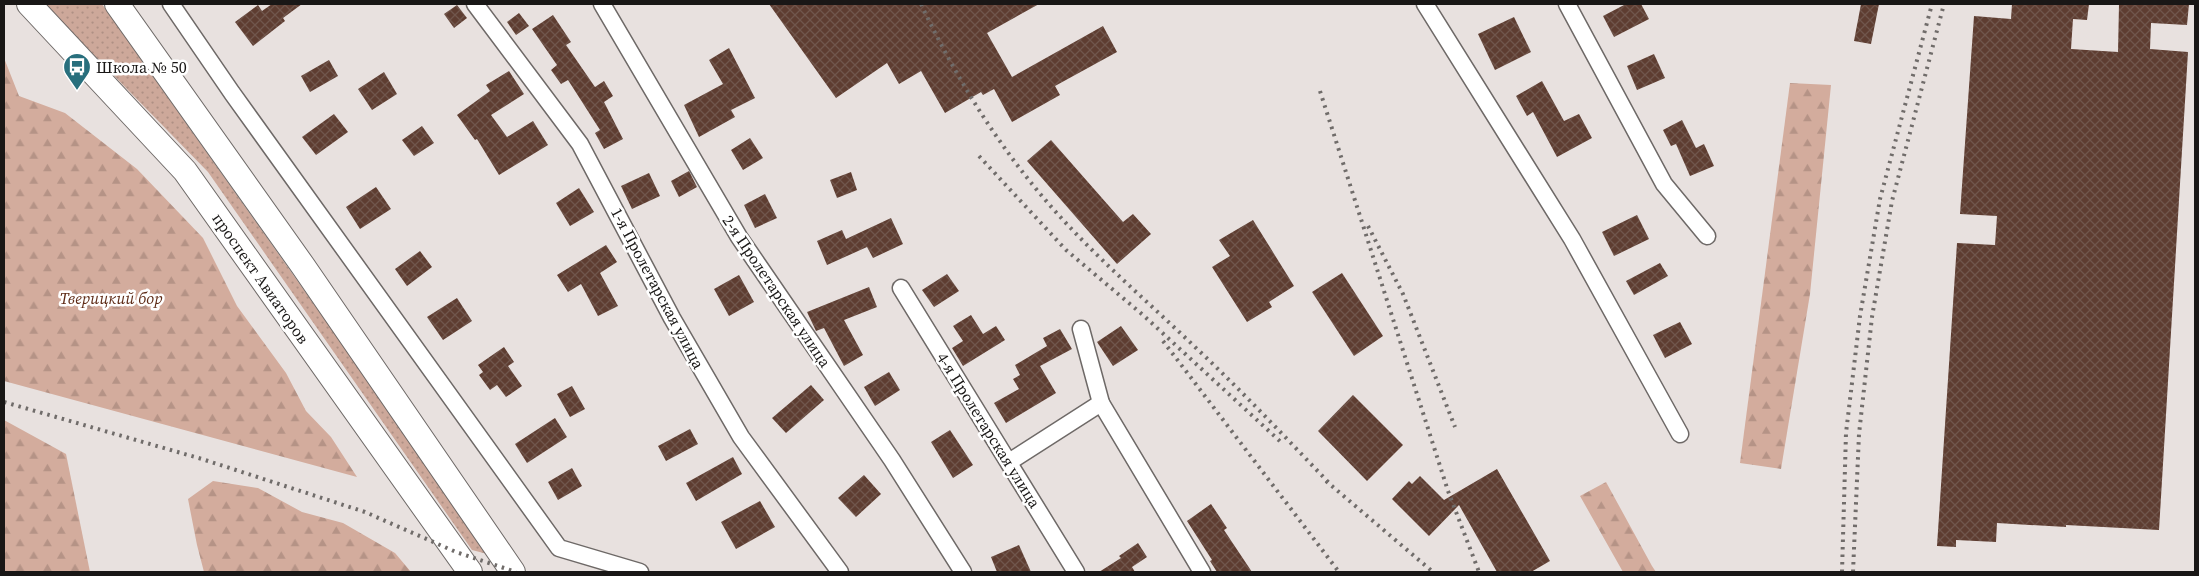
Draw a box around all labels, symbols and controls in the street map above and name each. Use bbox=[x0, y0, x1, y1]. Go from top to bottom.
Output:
bus stop icon: Школа № 50 bbox=[62, 52, 92, 91]
place label: Школа № 50 bbox=[96, 56, 187, 78]
street label: 1-я Пролетарская улица bbox=[606, 204, 710, 373]
street label: проспект Авиаторов bbox=[207, 208, 315, 348]
street label: 2-я Пролетарская улица bbox=[718, 210, 837, 372]
park label: Тверицкий бор bbox=[60, 287, 162, 309]
street label: 4-я Пролетарская улица bbox=[932, 348, 1046, 513]

